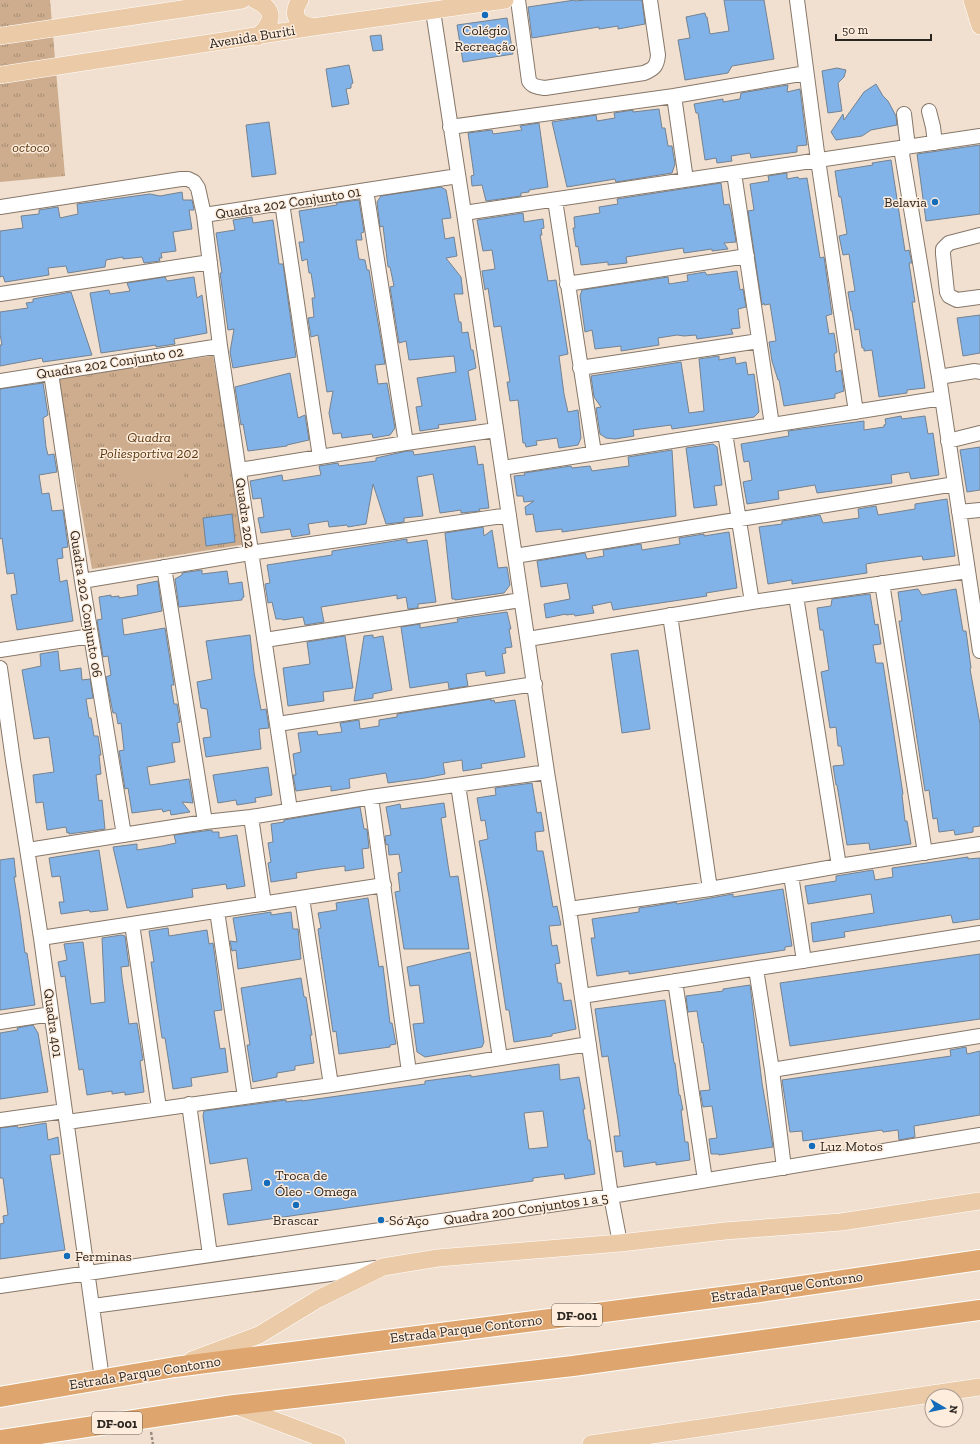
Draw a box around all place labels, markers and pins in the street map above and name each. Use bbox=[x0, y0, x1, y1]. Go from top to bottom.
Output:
marker: Colégio Recreação bbox=[480, 10, 490, 20]
place label: Colégio Recreação bbox=[454, 22, 516, 55]
place label: Belavia bbox=[884, 194, 927, 211]
marker: Belavia bbox=[930, 197, 940, 207]
place label: Luz Motos bbox=[820, 1138, 883, 1155]
marker: Luz Motos bbox=[807, 1141, 817, 1151]
place label: Troca de Óleo - Omega bbox=[275, 1167, 357, 1200]
marker: Troca de Óleo - Omega bbox=[262, 1178, 272, 1188]
marker: Brascar bbox=[291, 1200, 301, 1210]
place label: Brascar bbox=[273, 1212, 319, 1229]
place label: Só Aço bbox=[389, 1212, 429, 1229]
marker: Só Aço bbox=[376, 1215, 386, 1225]
place label: Ferminas bbox=[75, 1248, 132, 1265]
marker: Ferminas bbox=[62, 1251, 72, 1261]

